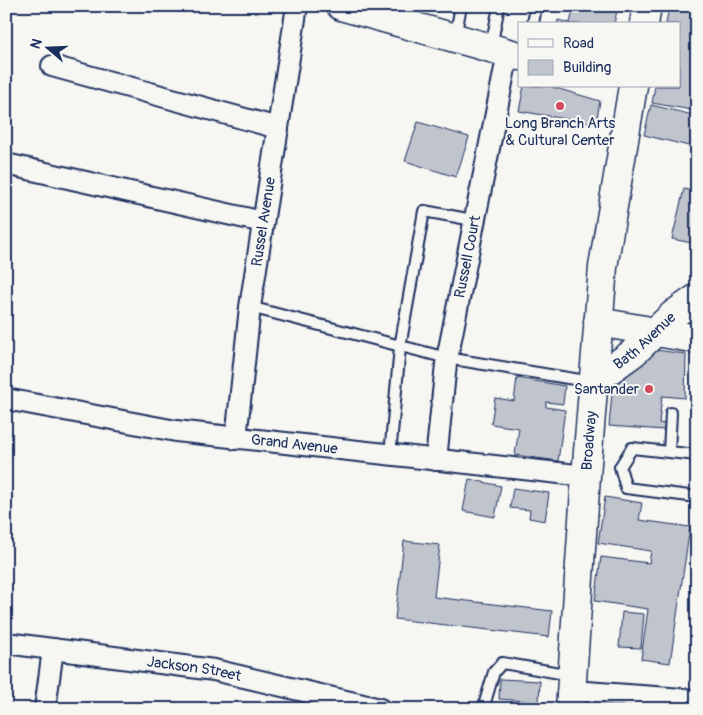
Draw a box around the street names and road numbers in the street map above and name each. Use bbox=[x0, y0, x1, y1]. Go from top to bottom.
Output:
street label: Russel Avenue bbox=[247, 175, 280, 268]
street label: Russell Court bbox=[450, 213, 485, 300]
street label: Bath Avenue bbox=[609, 308, 680, 374]
street label: Broadway bbox=[577, 410, 601, 471]
street label: Grand Avenue bbox=[250, 430, 339, 458]
street label: Jackson Street bbox=[146, 652, 244, 686]

